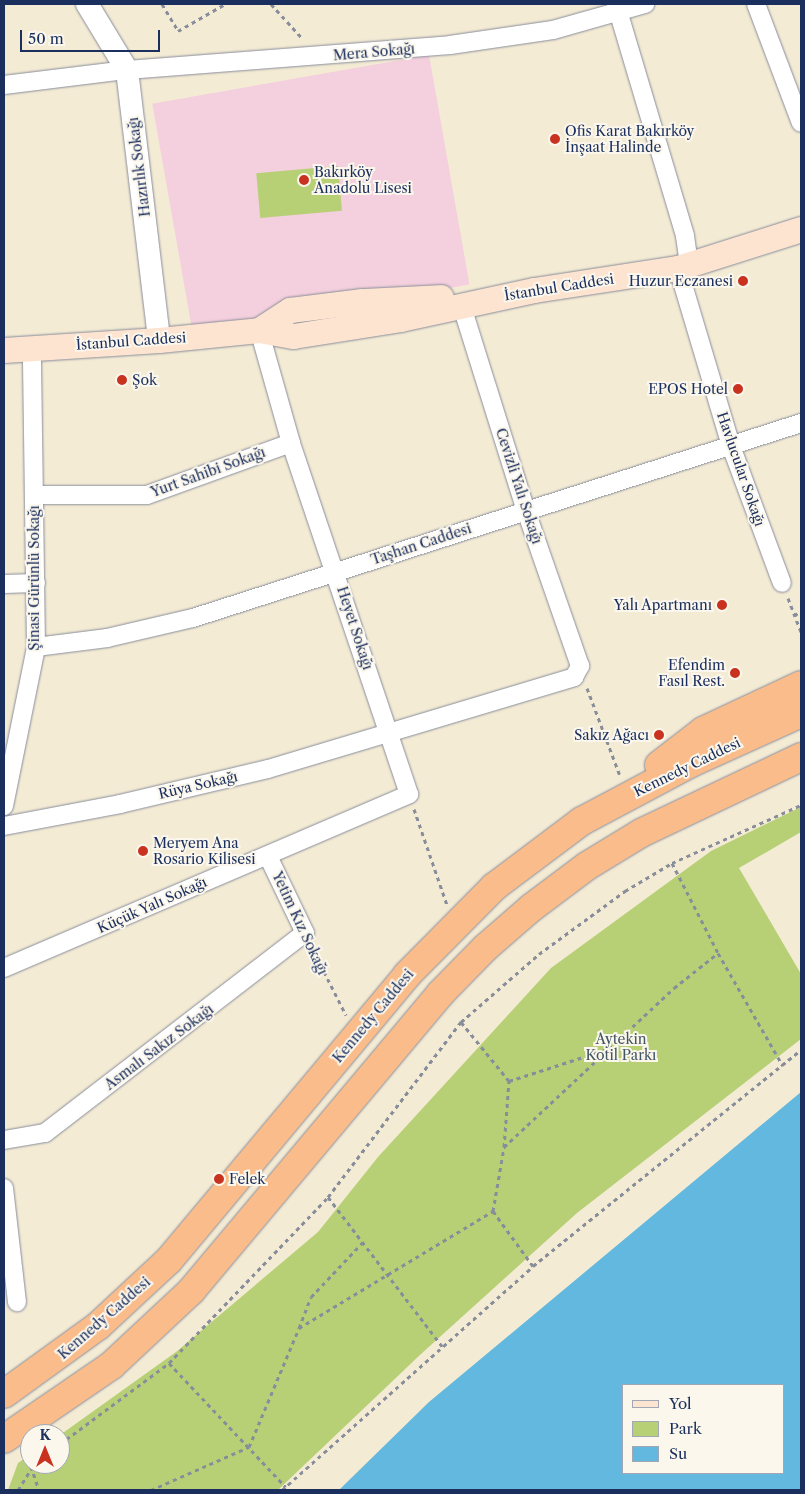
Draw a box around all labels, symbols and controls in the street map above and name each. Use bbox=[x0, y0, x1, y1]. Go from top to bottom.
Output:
scale bar bbox=[22, 20, 162, 52]
text: 50 m bbox=[28, 29, 64, 48]
street label: Mera Sokağı bbox=[332, 40, 416, 64]
street label: Hazırlık Sokağı bbox=[125, 116, 153, 218]
place label: Ofis Karat Bakırköy İnşaat Halinde bbox=[565, 123, 694, 156]
marker: Ofis Karat Bakırköy İnşaat Halinde bbox=[549, 133, 561, 145]
place label: Bakırköy Anadolu Lisesi bbox=[314, 164, 412, 196]
marker: Bakırköy Anadolu Lisesi bbox=[298, 174, 310, 186]
street label: İstanbul Caddesi bbox=[503, 270, 615, 304]
place label: Huzur Eczanesi bbox=[629, 273, 733, 289]
marker: Huzur Eczanesi bbox=[737, 275, 749, 287]
street label: İstanbul Caddesi bbox=[75, 329, 187, 353]
place label: Şok bbox=[132, 372, 157, 388]
marker: Şok bbox=[116, 374, 128, 386]
place label: EPOS Hotel bbox=[648, 381, 728, 397]
marker: EPOS Hotel bbox=[732, 383, 744, 395]
street label: Havlucular Sokağı bbox=[714, 410, 768, 528]
street label: Cevizli Yalı Sokağı bbox=[492, 426, 546, 546]
street label: Yurt Sahibi Sokağı bbox=[148, 443, 268, 501]
street label: Şinasi Gürünlü Sokağı bbox=[26, 505, 42, 651]
street label: Taşhan Caddesi bbox=[369, 520, 473, 568]
street label: Heyet Sokağı bbox=[334, 584, 376, 672]
place label: Yalı Apartmanı bbox=[613, 597, 712, 613]
marker: Yalı Apartmanı bbox=[716, 599, 728, 611]
place label: Efendim Fasıl Rest. bbox=[658, 657, 725, 690]
marker: Efendim Fasıl Rest. bbox=[729, 667, 741, 679]
place label: Sakız Ağacı bbox=[573, 727, 649, 743]
marker: Sakız Ağacı bbox=[653, 729, 665, 741]
street label: Kennedy Caddesi bbox=[631, 734, 743, 800]
street label: Rüya Sokağı bbox=[157, 768, 239, 802]
place label: Meryem Ana Rosario Kilisesi bbox=[153, 835, 256, 868]
marker: Meryem Ana Rosario Kilisesi bbox=[137, 845, 149, 857]
street label: Yetim Kız Sokağı bbox=[269, 869, 331, 977]
street label: Küçük Yalı Sokağı bbox=[94, 873, 210, 937]
street label: Kennedy Caddesi bbox=[329, 966, 417, 1066]
street label: Asmalı Sakız Sokağı bbox=[101, 1001, 217, 1093]
park label: Aytekin Kotil Parkı bbox=[586, 1031, 656, 1064]
place label: Felek bbox=[229, 1171, 265, 1187]
marker: Felek bbox=[213, 1173, 225, 1185]
street label: Kennedy Caddesi bbox=[54, 1273, 154, 1363]
legend bbox=[622, 1384, 785, 1474]
text: Yol bbox=[669, 1394, 692, 1413]
text: Park bbox=[669, 1419, 702, 1438]
north arrow bbox=[20, 1424, 70, 1474]
text: K bbox=[39, 1426, 51, 1444]
text: Su bbox=[669, 1444, 687, 1463]

